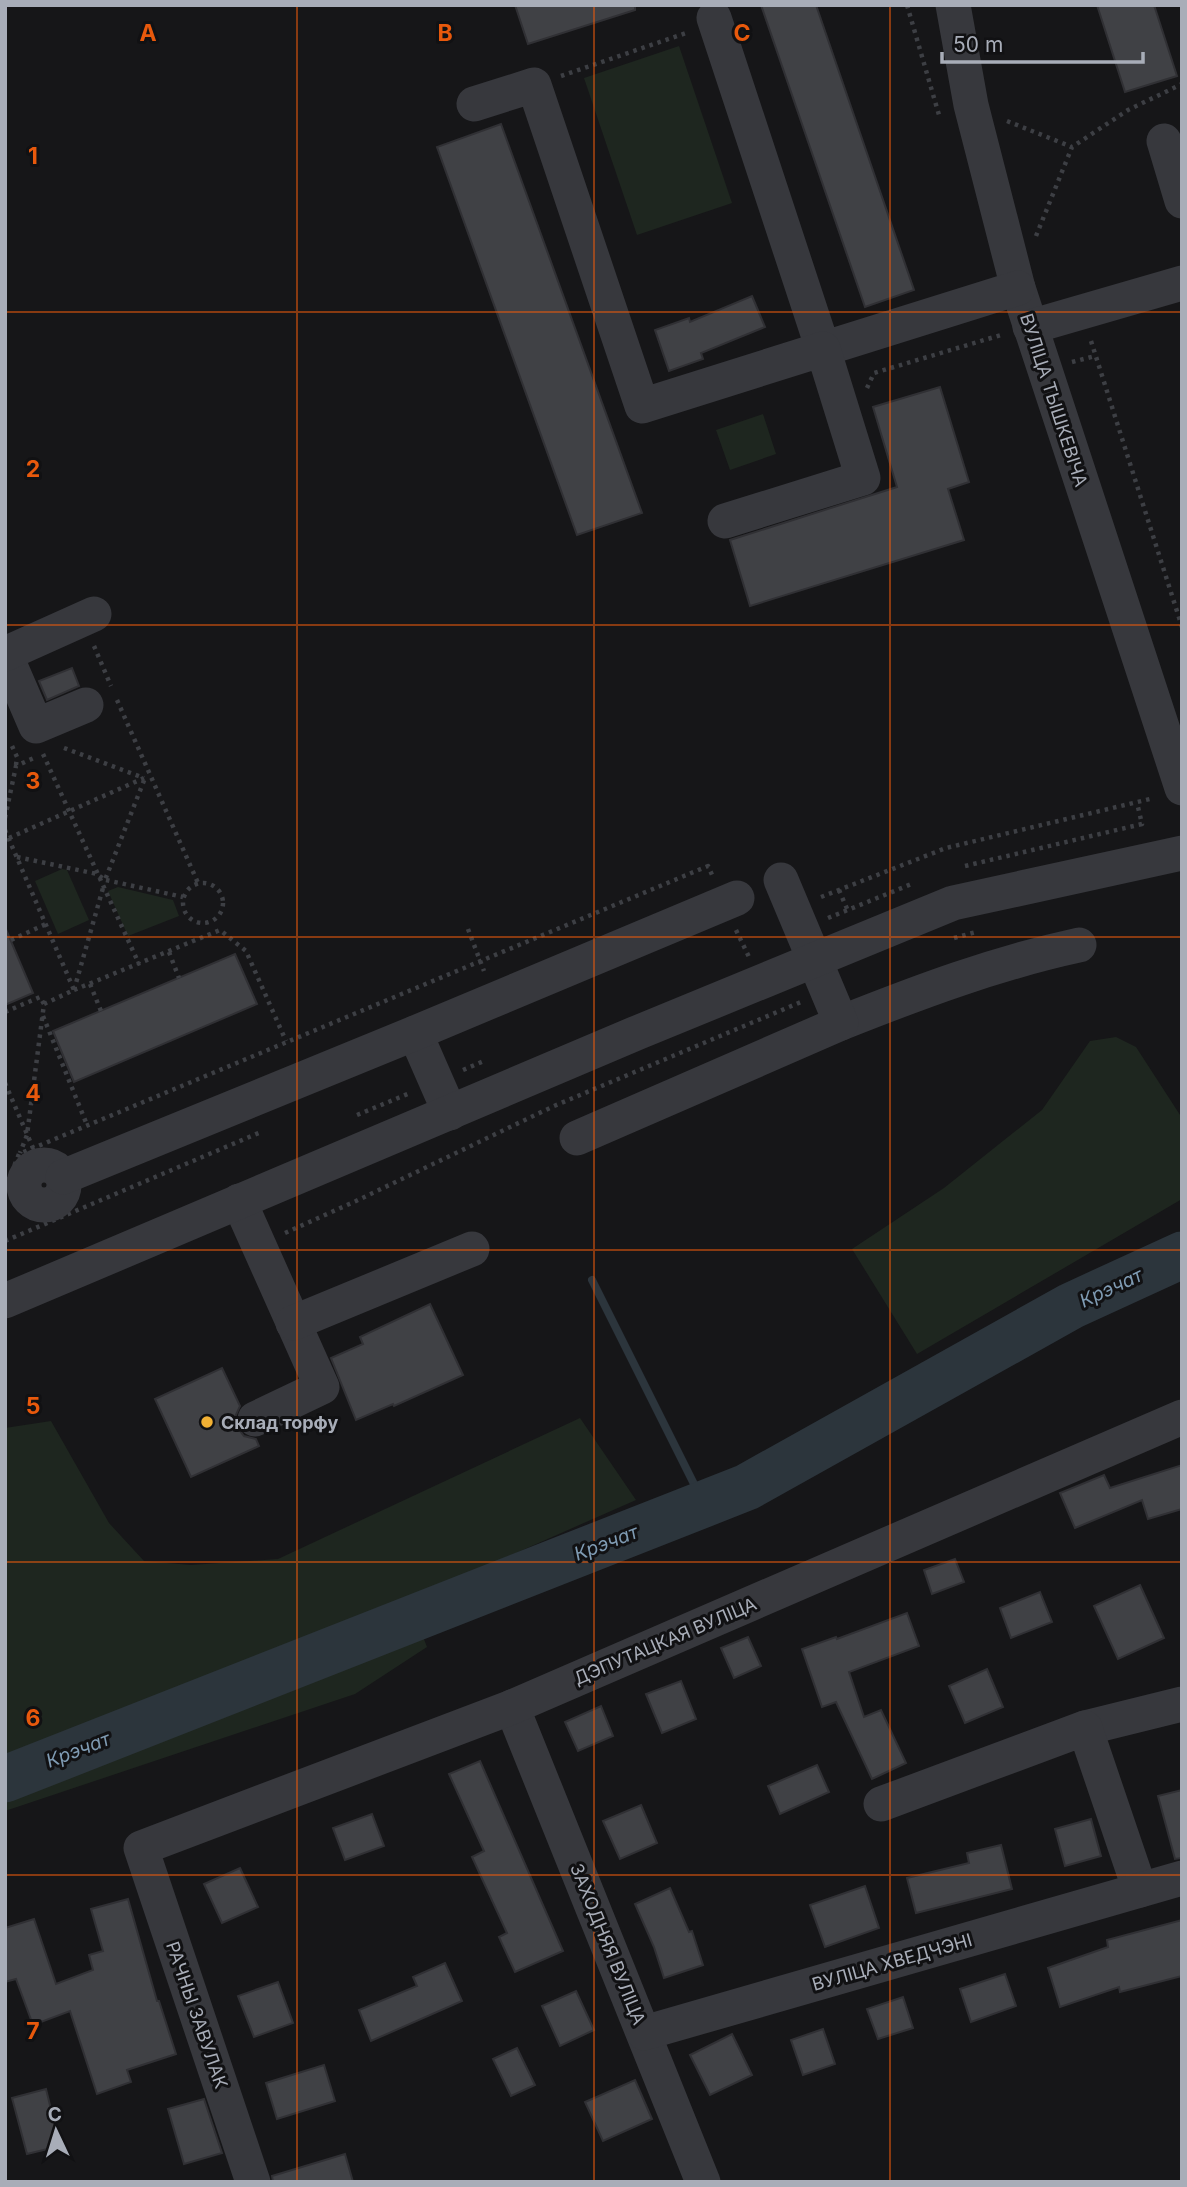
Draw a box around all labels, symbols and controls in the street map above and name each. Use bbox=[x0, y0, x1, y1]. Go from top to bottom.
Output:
text: A bbox=[139, 19, 157, 47]
text: B bbox=[437, 19, 453, 47]
text: C bbox=[733, 19, 751, 47]
scale bar bbox=[942, 21, 1143, 65]
text: 50 m bbox=[953, 32, 1003, 57]
text: 1 bbox=[28, 142, 38, 170]
street label: ВУЛІЦА ТЫШКЕВІЧА bbox=[1016, 311, 1092, 489]
text: 2 bbox=[26, 455, 40, 483]
text: 3 bbox=[26, 767, 40, 795]
text: 4 bbox=[25, 1079, 41, 1107]
water label: Крэчат bbox=[1076, 1263, 1147, 1313]
text: 5 bbox=[26, 1392, 40, 1420]
place label: Склад торфу bbox=[221, 1412, 338, 1433]
marker: Склад торфу bbox=[199, 1414, 215, 1430]
water label: Крэчат bbox=[571, 1520, 642, 1566]
street label: ДЭПУТАЦКАЯ ВУЛІЦА bbox=[571, 1593, 759, 1689]
text: 6 bbox=[26, 1704, 40, 1732]
water label: Крэчат bbox=[43, 1727, 114, 1773]
street label: ЗАХОДНЯЯ ВУЛІЦА bbox=[566, 1860, 650, 2028]
street label: ВУЛІЦА ХВЕДЧЭНІ bbox=[810, 1929, 974, 1995]
street label: РАЧНЫ ЗАВУЛАК bbox=[162, 1939, 232, 2091]
text: 7 bbox=[26, 2017, 40, 2045]
north arrow bbox=[21, 2096, 91, 2166]
text: С bbox=[47, 2103, 63, 2127]

